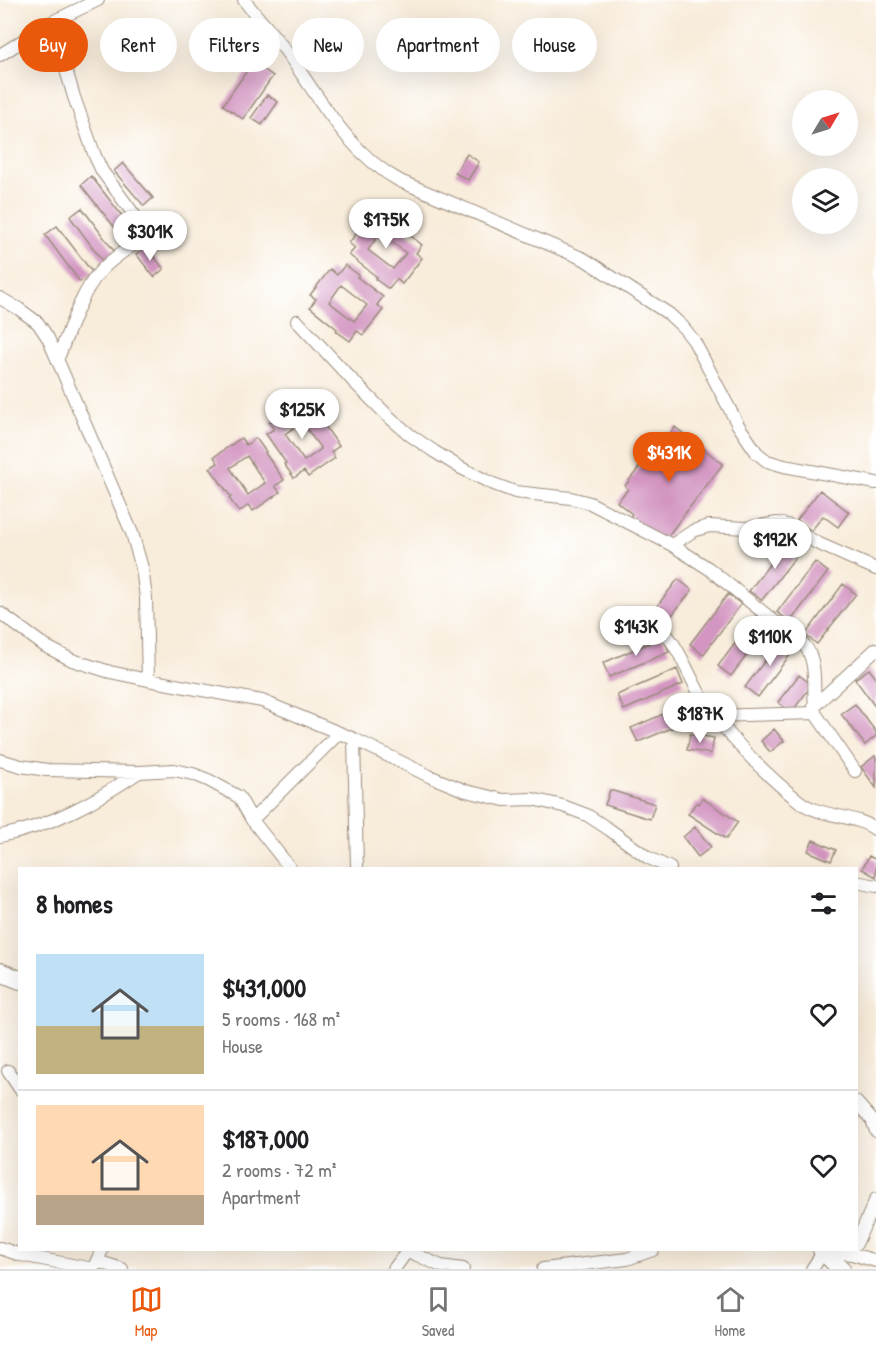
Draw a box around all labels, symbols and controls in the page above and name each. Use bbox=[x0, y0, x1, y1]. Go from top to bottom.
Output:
chip: Buy bbox=[18, 18, 88, 72]
chip: Rent bbox=[100, 18, 177, 72]
chip: Filters bbox=[189, 18, 280, 72]
chip: New bbox=[292, 18, 364, 72]
chip: Apartment bbox=[376, 18, 500, 72]
chip: House bbox=[512, 18, 597, 72]
north arrow bbox=[792, 90, 858, 156]
map controls bbox=[792, 90, 858, 234]
button: layers bbox=[792, 168, 858, 234]
pin: $175K bbox=[344, 199, 428, 250]
text: $175K bbox=[363, 205, 409, 232]
pin: $301K bbox=[108, 211, 192, 262]
text: $301K bbox=[127, 217, 173, 244]
pin: $125K bbox=[260, 389, 344, 440]
text: $125K bbox=[279, 395, 325, 422]
pin: $431K bbox=[627, 432, 711, 483]
text: $431K bbox=[647, 438, 691, 465]
pin: $192K bbox=[733, 519, 817, 570]
text: $192K bbox=[753, 525, 797, 552]
pin: $143K bbox=[594, 606, 678, 657]
text: $143K bbox=[614, 612, 658, 639]
pin: $110K bbox=[728, 616, 812, 667]
text: $110K bbox=[748, 622, 792, 649]
pin: $187K bbox=[658, 693, 742, 744]
text: $187K bbox=[677, 699, 723, 726]
text: 8 homes bbox=[36, 886, 113, 921]
icon: filters bbox=[807, 887, 840, 920]
text: $431,000 bbox=[222, 970, 306, 1005]
icon: home bbox=[84, 978, 156, 1050]
icon: heart bbox=[807, 998, 840, 1031]
text: 5 rooms · 168 m² bbox=[222, 1005, 340, 1032]
text: House bbox=[222, 1032, 263, 1059]
text: $187,000 bbox=[222, 1121, 309, 1156]
icon: home bbox=[84, 1129, 156, 1201]
icon: heart bbox=[807, 1149, 840, 1182]
text: 2 rooms · 72 m² bbox=[222, 1156, 336, 1183]
text: Apartment bbox=[222, 1183, 300, 1210]
tab: Map bbox=[130, 1283, 163, 1341]
tab: Saved bbox=[422, 1283, 455, 1341]
tab: Home bbox=[714, 1283, 747, 1341]

